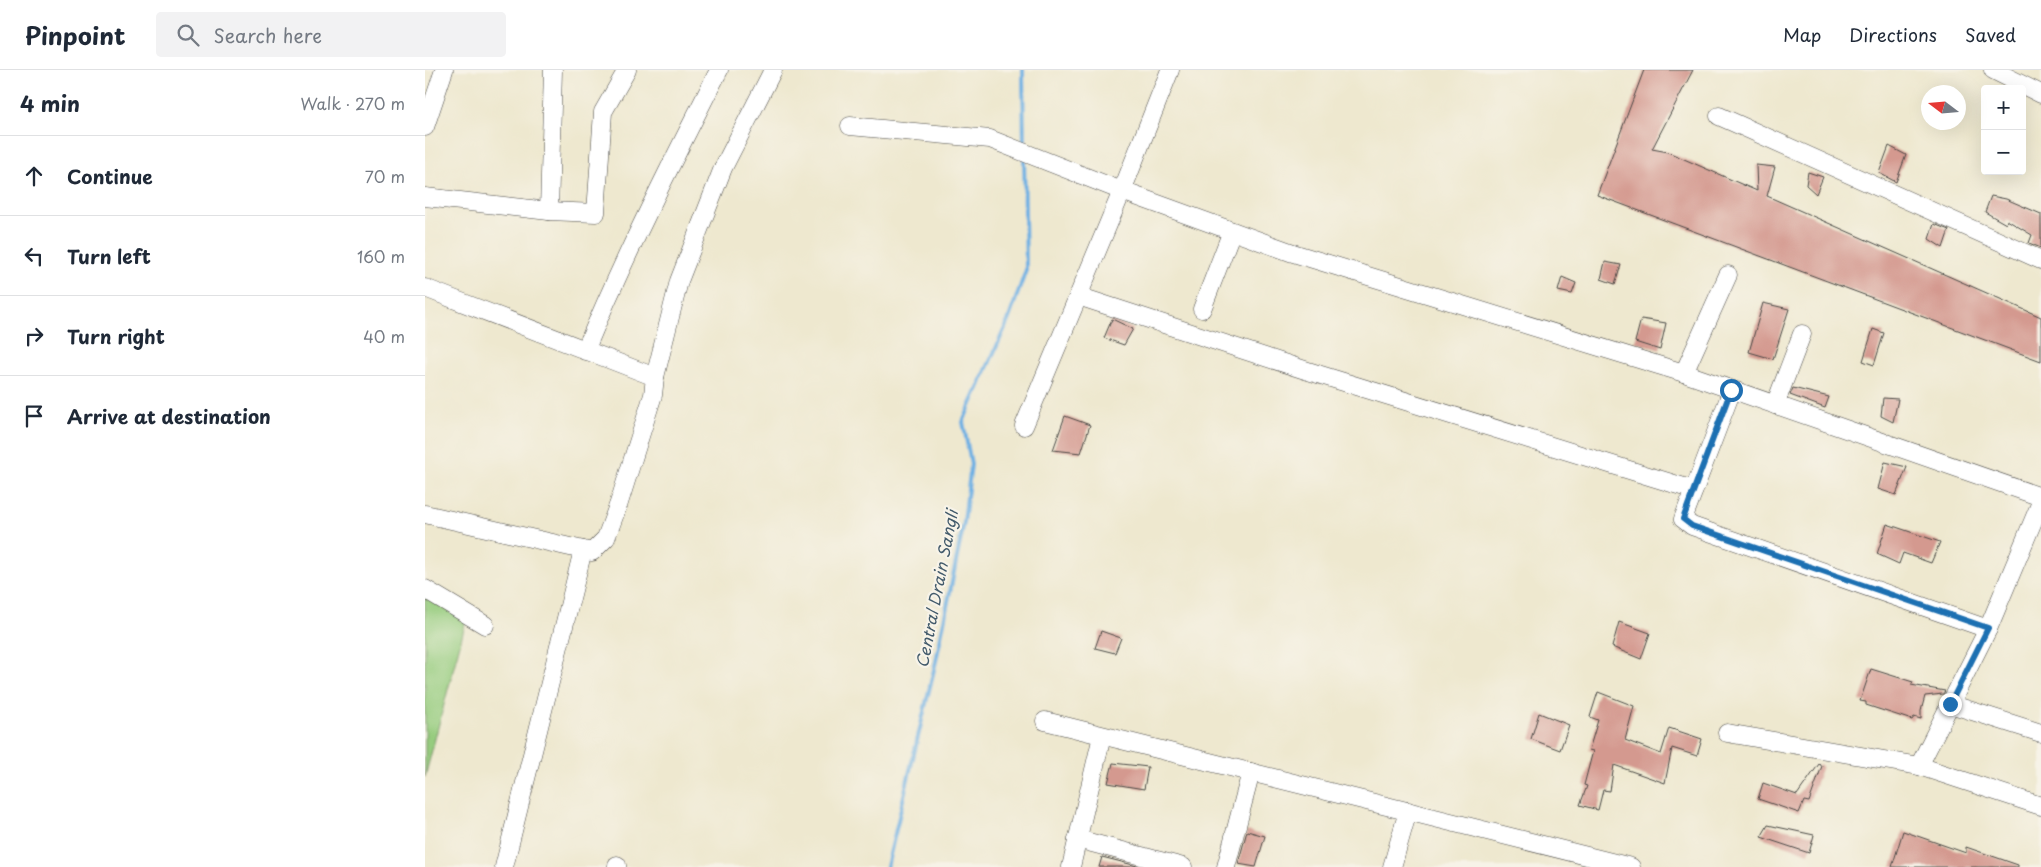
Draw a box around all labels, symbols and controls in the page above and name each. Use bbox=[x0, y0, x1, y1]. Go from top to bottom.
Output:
search box bbox=[156, 12, 506, 57]
text: Pinpoint bbox=[25, 17, 126, 53]
icon: search bbox=[174, 21, 202, 49]
text: Search here bbox=[214, 21, 322, 49]
text: Map bbox=[1783, 21, 1821, 48]
text: Directions bbox=[1849, 21, 1937, 48]
text: Saved bbox=[1965, 21, 2016, 48]
north arrow bbox=[1921, 85, 1966, 130]
map controls bbox=[1981, 85, 2026, 175]
button: + bbox=[1981, 85, 2026, 130]
text: 4 min bbox=[20, 87, 80, 119]
text: Walk · 270 m bbox=[301, 91, 405, 115]
button: − bbox=[1981, 130, 2026, 175]
icon: ahead bbox=[20, 162, 48, 190]
text: Continue bbox=[67, 162, 153, 190]
text: 70 m bbox=[365, 164, 405, 188]
icon: left bbox=[20, 242, 48, 270]
text: Turn left bbox=[67, 242, 151, 270]
text: 160 m bbox=[357, 244, 405, 268]
icon: right bbox=[20, 322, 48, 350]
text: Turn right bbox=[67, 322, 165, 350]
text: 40 m bbox=[363, 324, 405, 348]
route start bbox=[1720, 379, 1743, 402]
icon: arrive bbox=[20, 402, 48, 430]
text: Arrive at destination bbox=[67, 402, 271, 430]
water label: Central Drain Sangli bbox=[909, 505, 964, 670]
route end bbox=[1939, 693, 1962, 716]

